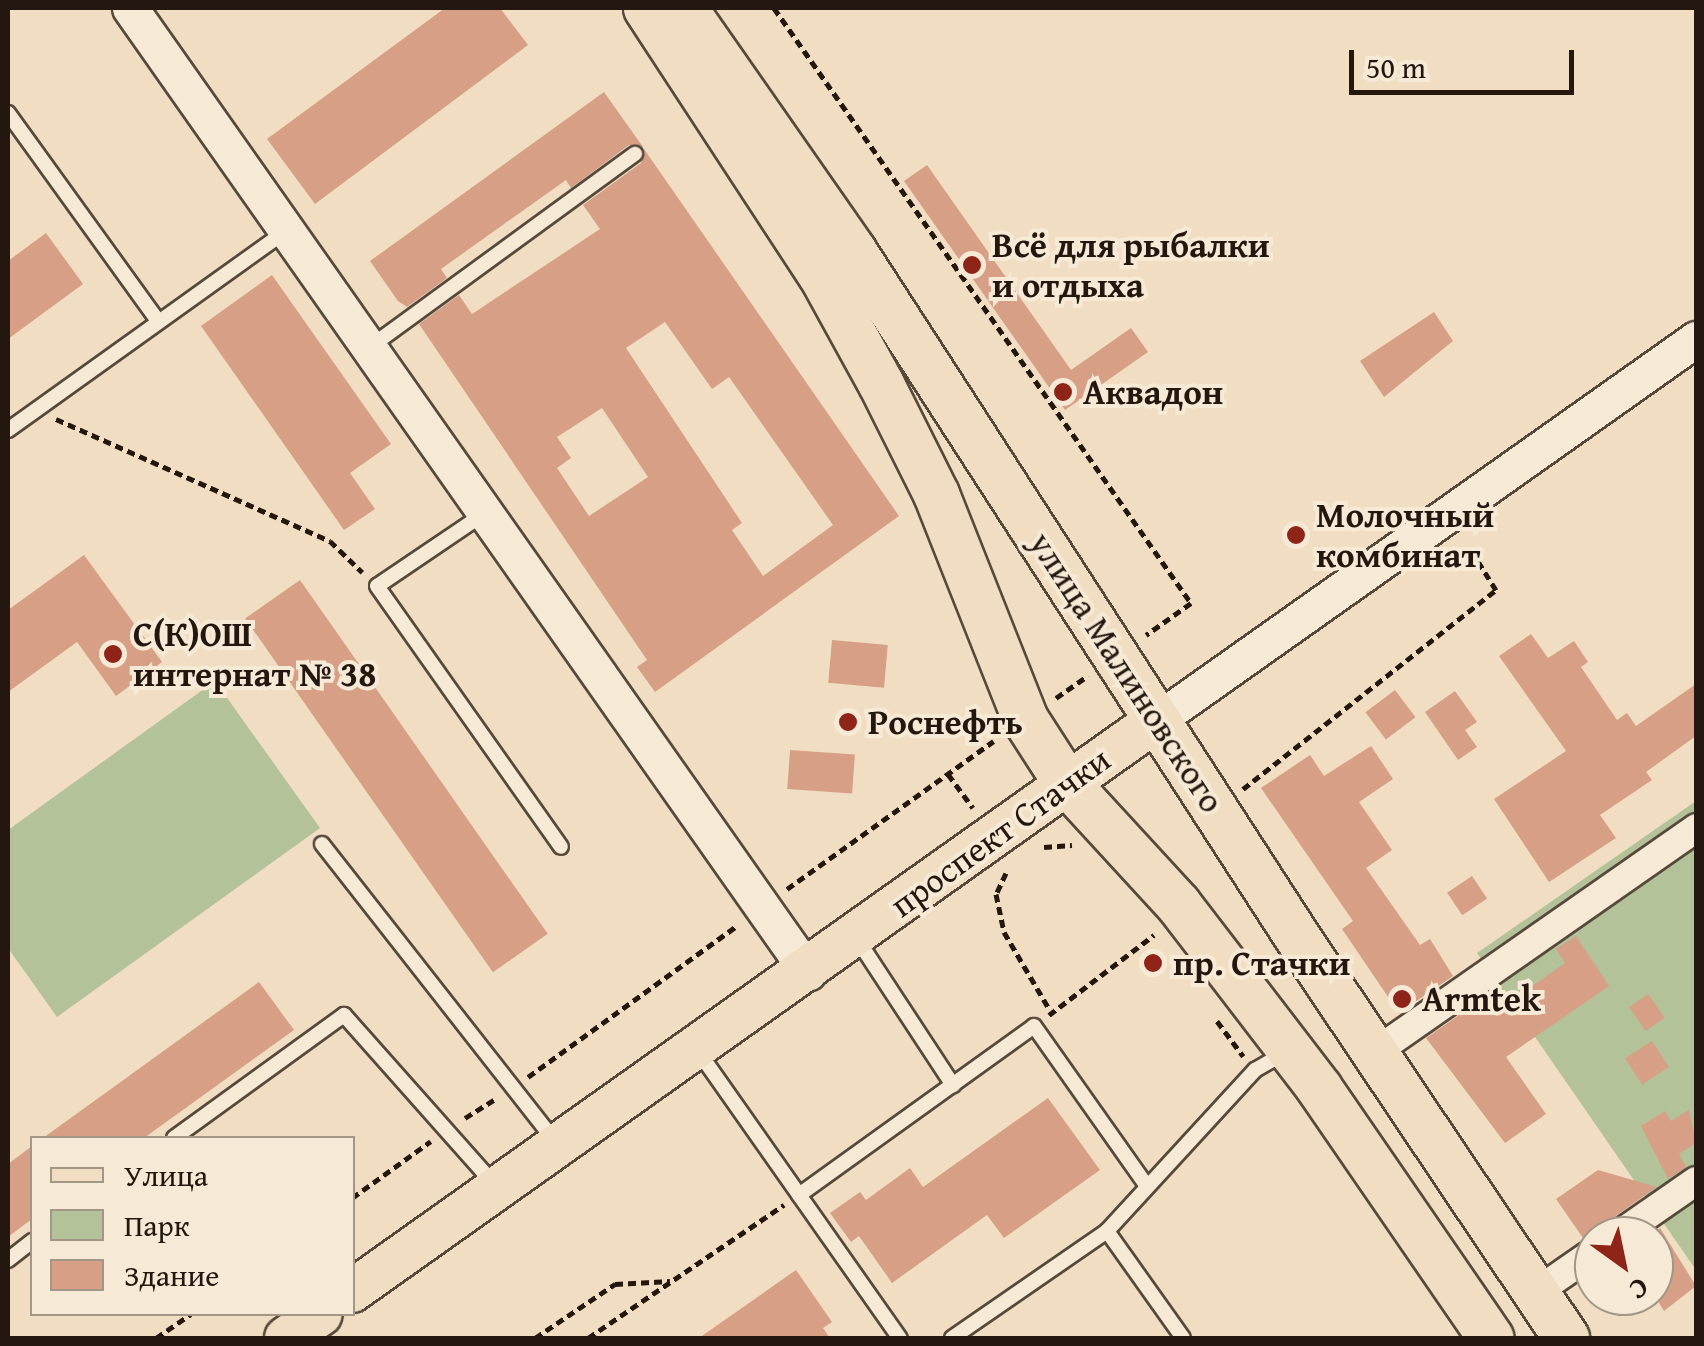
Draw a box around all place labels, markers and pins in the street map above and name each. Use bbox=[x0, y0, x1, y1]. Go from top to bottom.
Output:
place label: Всё для рыбалки и отдыха bbox=[992, 224, 1270, 306]
marker: Всё для рыбалки и отдыха bbox=[961, 254, 983, 276]
place label: Аквадон bbox=[1083, 371, 1223, 413]
marker: Аквадон bbox=[1052, 381, 1074, 403]
place label: Молочный комбинат bbox=[1316, 494, 1494, 576]
marker: Молочный комбинат bbox=[1285, 524, 1307, 546]
place label: С(К)ОШ интернат № 38 bbox=[133, 613, 376, 695]
marker: С(К)ОШ интернат № 38 bbox=[102, 643, 124, 665]
place label: Роснефть bbox=[868, 701, 1023, 743]
marker: Роснефть bbox=[837, 711, 859, 733]
place label: пр. Стачки bbox=[1173, 942, 1350, 984]
marker: пр. Стачки bbox=[1142, 952, 1164, 974]
place label: Armtek bbox=[1422, 978, 1541, 1020]
marker: Armtek bbox=[1391, 988, 1413, 1010]

